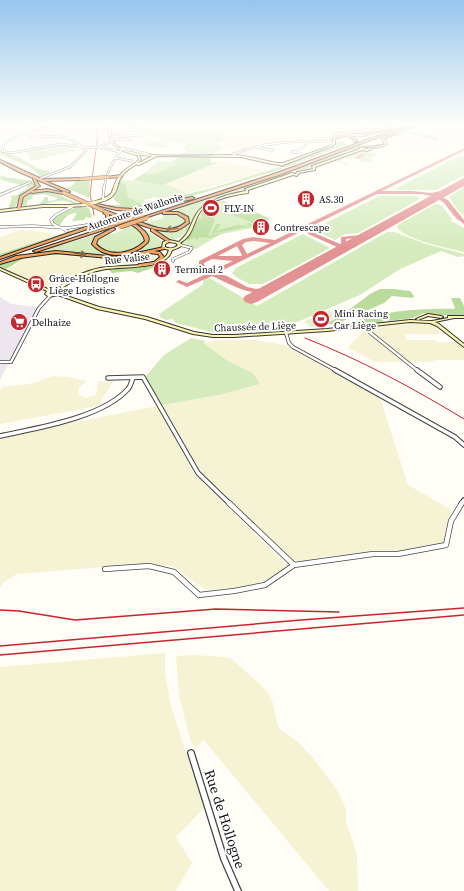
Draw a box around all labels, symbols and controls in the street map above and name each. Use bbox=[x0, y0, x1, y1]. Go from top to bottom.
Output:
building icon: AS.30 bbox=[296, 189, 316, 209]
street label: Autoroute de Wallonie bbox=[86, 190, 184, 233]
place label: AS.30 bbox=[319, 193, 344, 206]
sports icon: FLY-IN bbox=[201, 198, 221, 218]
place label: FLY-IN bbox=[224, 202, 254, 215]
building icon: Contrescape bbox=[251, 217, 271, 237]
place label: Contrescape bbox=[274, 221, 329, 234]
one-way arrow bbox=[166, 225, 179, 233]
one-way arrow bbox=[73, 250, 86, 258]
street label: Rue Valise bbox=[104, 250, 150, 267]
building icon: Terminal 2 bbox=[152, 259, 172, 279]
place label: Terminal 2 bbox=[175, 263, 223, 276]
place label: Grâce-Hollogne Liège Logistics bbox=[49, 272, 119, 297]
bus stop icon: Grâce-Hollogne Liège Logistics bbox=[26, 274, 46, 294]
place label: Mini Racing Car Liège bbox=[334, 307, 388, 332]
sports icon: Mini Racing Car Liège bbox=[311, 309, 331, 329]
supermarket icon: Delhaize bbox=[9, 312, 29, 332]
place label: Delhaize bbox=[32, 316, 71, 329]
street label: Chaussée de Liège bbox=[214, 319, 296, 334]
street label: Rue de Hollogne bbox=[200, 767, 250, 871]

